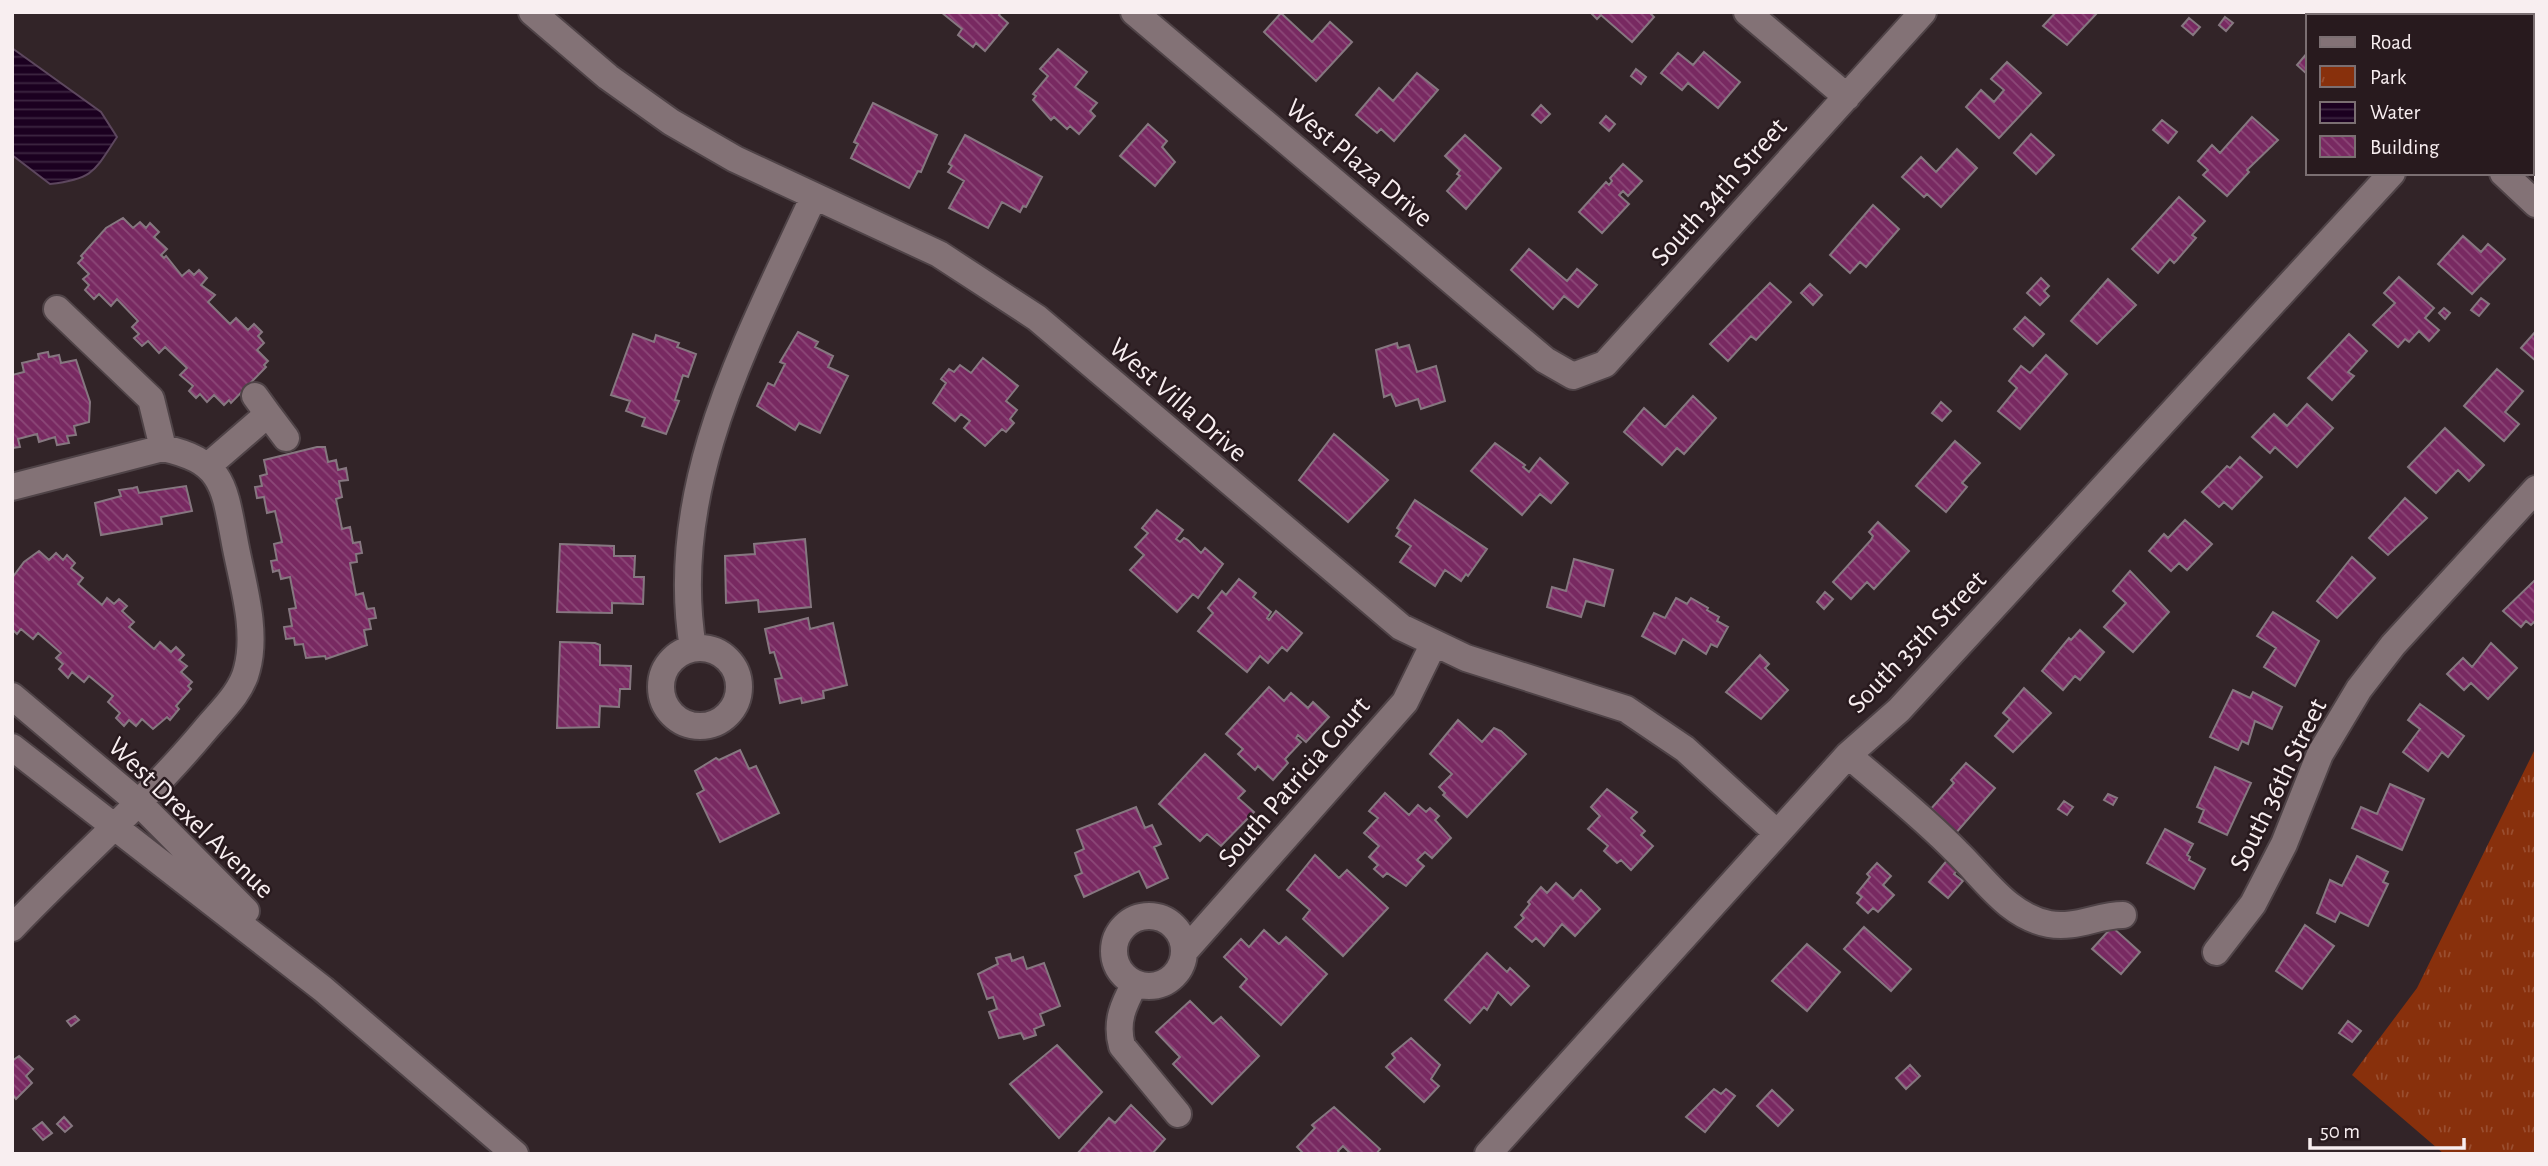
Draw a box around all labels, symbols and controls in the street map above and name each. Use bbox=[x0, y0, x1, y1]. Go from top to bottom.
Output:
legend bbox=[2306, 14, 2534, 175]
text: Road bbox=[2370, 32, 2412, 53]
text: Park bbox=[2370, 67, 2407, 88]
street label: West Plaza Drive bbox=[1280, 94, 1438, 233]
text: Water bbox=[2370, 102, 2420, 123]
street label: South 34th Street bbox=[1646, 113, 1793, 271]
text: Building bbox=[2370, 137, 2440, 158]
street label: West Villa Drive bbox=[1103, 333, 1252, 468]
street label: South 35th Street bbox=[1843, 566, 1992, 719]
street label: South Patricia Court bbox=[1213, 692, 1376, 873]
street label: South 36th Street bbox=[2225, 694, 2333, 875]
street label: West Drexel Avenue bbox=[102, 733, 279, 904]
scale bar bbox=[2310, 1106, 2464, 1150]
text: 50 m bbox=[2320, 1121, 2360, 1142]

